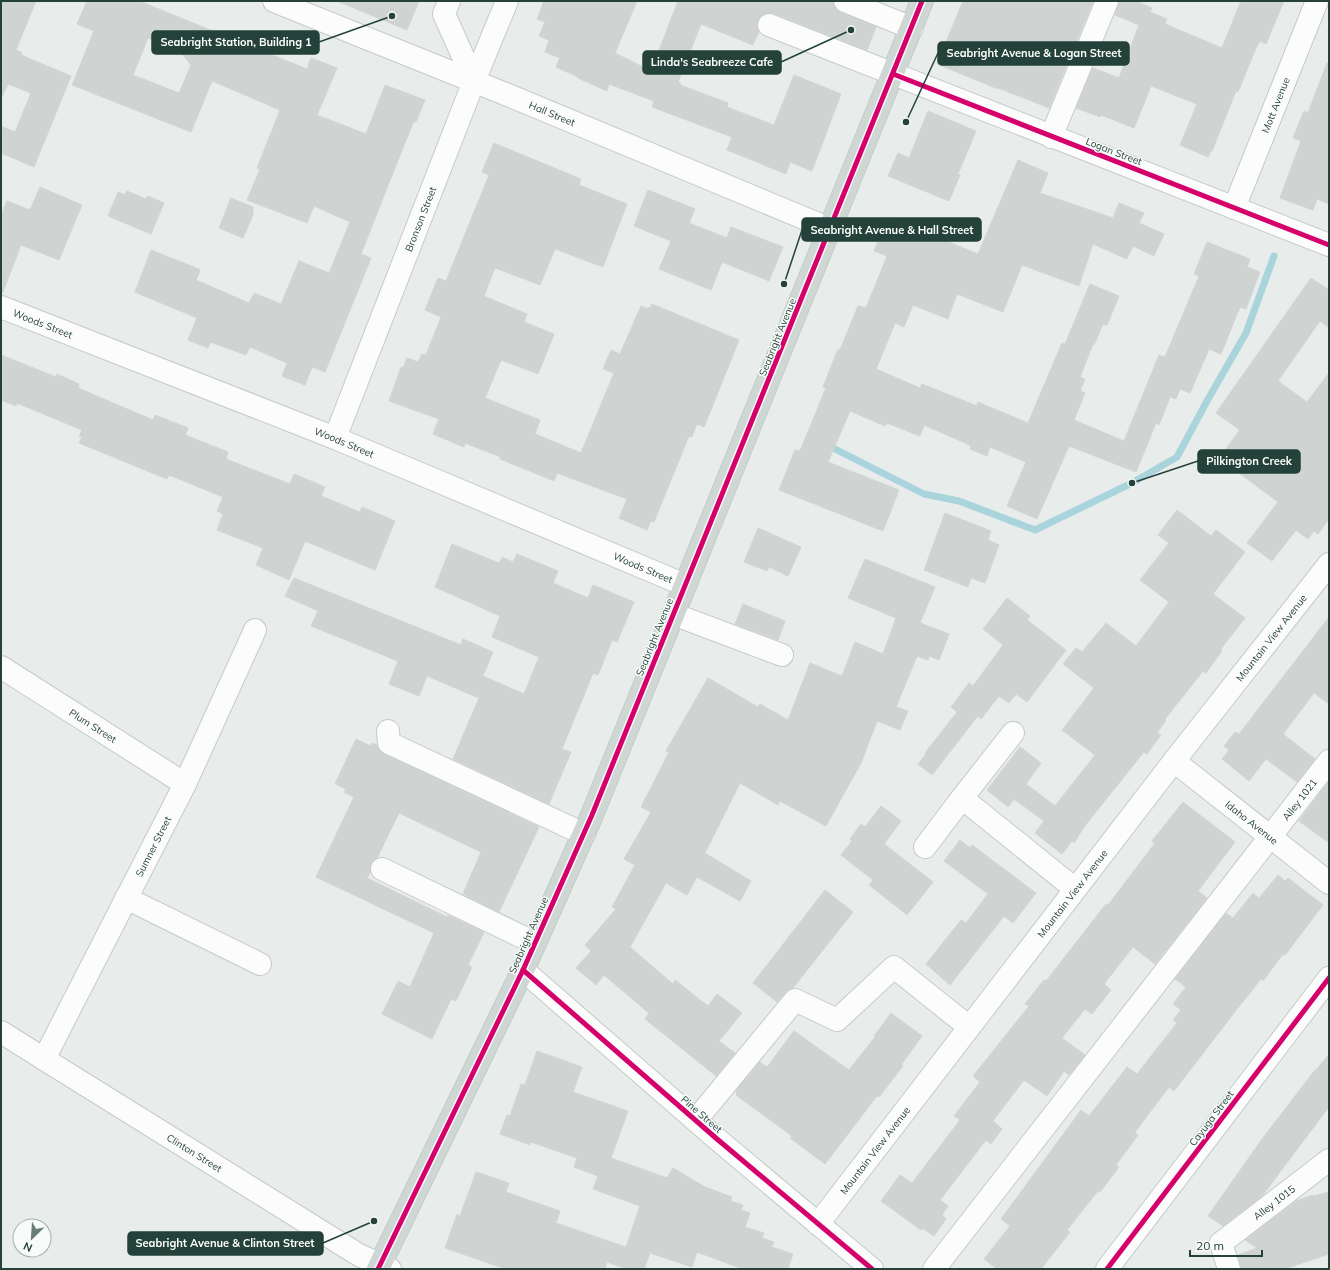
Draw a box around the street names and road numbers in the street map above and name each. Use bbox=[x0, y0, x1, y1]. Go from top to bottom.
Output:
street label: Mott Avenue bbox=[1259, 76, 1293, 135]
street label: Hall Street bbox=[527, 98, 577, 129]
street label: Logan Street bbox=[1084, 135, 1144, 168]
street label: Bronson Street bbox=[402, 184, 439, 254]
street label: Seabright Avenue bbox=[756, 296, 799, 378]
street label: Woods Street bbox=[11, 306, 75, 342]
street label: Woods Street bbox=[313, 425, 376, 461]
street label: Woods Street bbox=[611, 550, 675, 586]
street label: Mountain View Avenue bbox=[1233, 592, 1310, 684]
street label: Seabright Avenue bbox=[633, 596, 676, 678]
street label: Plum Street bbox=[67, 706, 119, 746]
street label: Alley 1021 bbox=[1279, 776, 1320, 823]
street label: Idaho Avenue bbox=[1222, 798, 1281, 847]
street label: Sumner Street bbox=[133, 814, 175, 879]
street label: Mountain View Avenue bbox=[1035, 847, 1110, 940]
street label: Seabright Avenue bbox=[506, 895, 551, 976]
street label: Cayuga Street bbox=[1186, 1088, 1237, 1149]
street label: Pine Street bbox=[678, 1093, 725, 1136]
street label: Mountain View Avenue bbox=[837, 1104, 913, 1197]
street label: Clinton Street bbox=[164, 1131, 225, 1175]
street label: Alley 1015 bbox=[1251, 1182, 1298, 1223]

